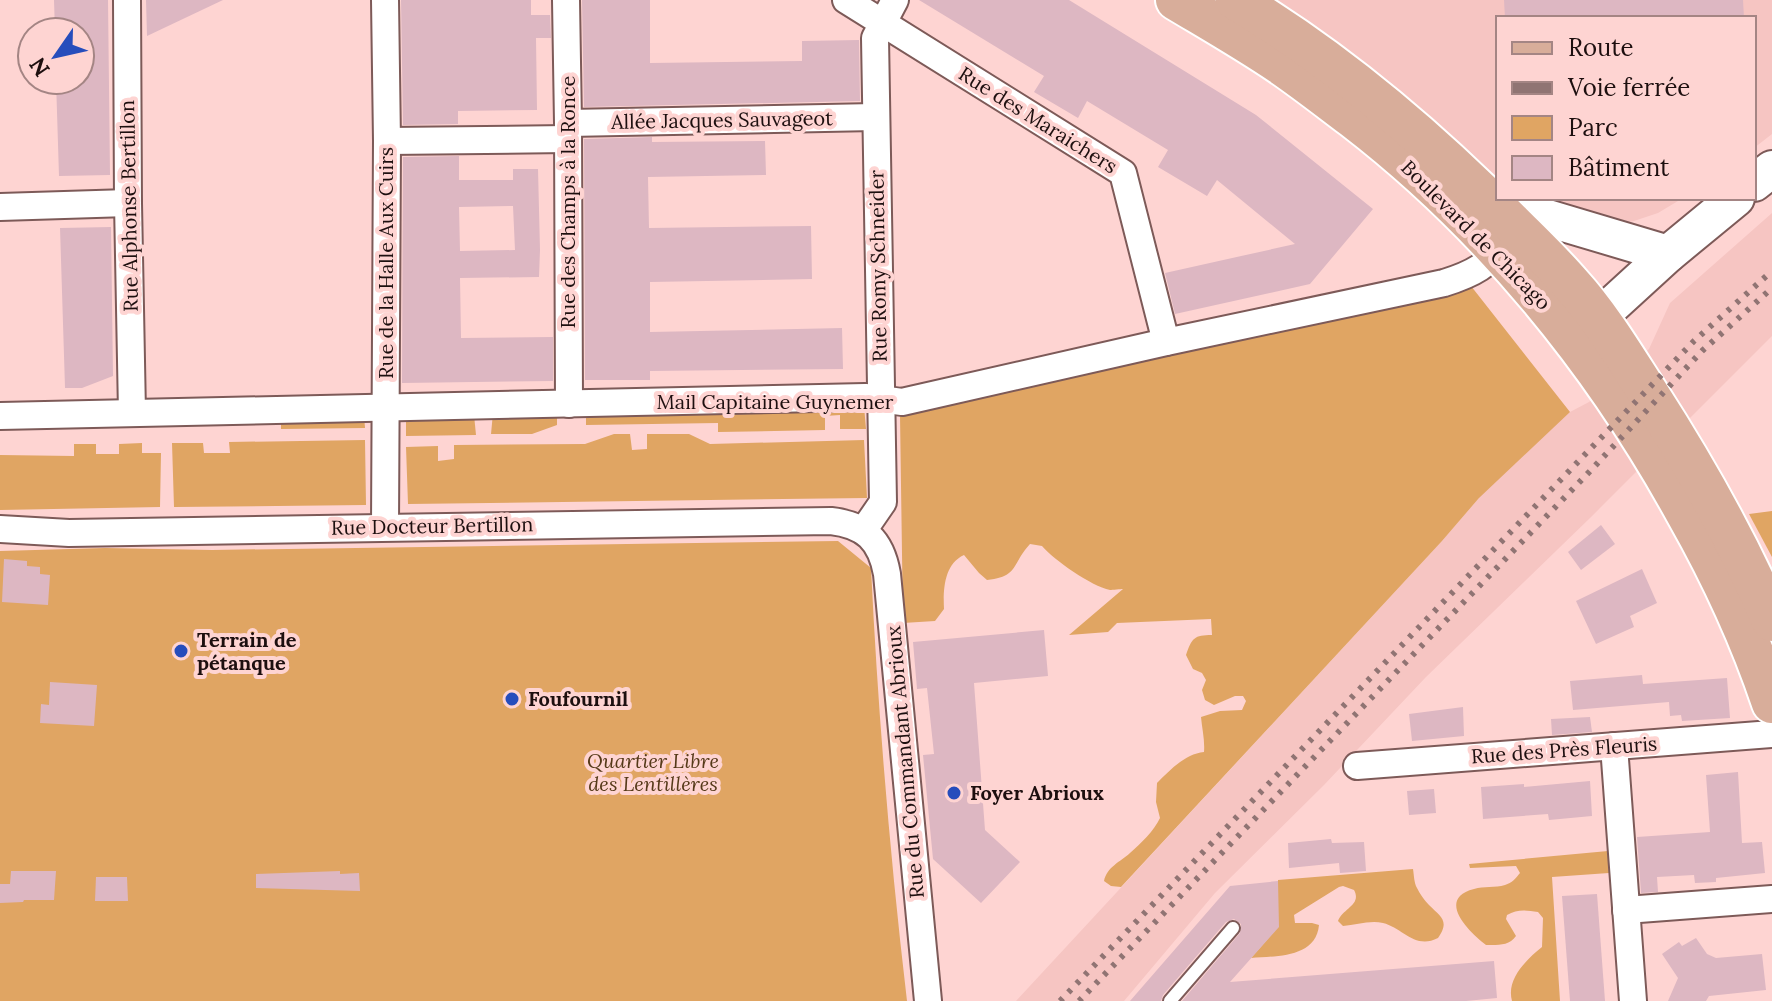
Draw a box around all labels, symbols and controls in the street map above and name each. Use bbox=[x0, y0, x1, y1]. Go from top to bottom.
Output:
north arrow bbox=[16, 16, 96, 96]
legend bbox=[1496, 16, 1756, 200]
text: Route bbox=[1568, 32, 1634, 63]
text: N bbox=[23, 52, 56, 82]
street label: Rue des Maraichers bbox=[954, 61, 1122, 179]
text: Voie ferrée bbox=[1567, 72, 1690, 103]
street label: Rue des Champs à la Ronce bbox=[555, 75, 580, 328]
street label: Rue Alphonse Bertillon bbox=[114, 100, 143, 312]
street label: Allée Jacques Sauvageot bbox=[610, 105, 833, 134]
text: Parc bbox=[1568, 112, 1618, 143]
street label: Rue de la Halle Aux Cuirs bbox=[373, 147, 398, 379]
text: Bâtiment bbox=[1568, 152, 1670, 183]
street label: Boulevard de Chicago bbox=[1396, 155, 1556, 315]
street label: Rue Romy Schneider bbox=[863, 169, 892, 362]
street label: Mail Capitaine Guynemer bbox=[656, 389, 894, 414]
street label: Rue Docteur Bertillon bbox=[331, 511, 533, 540]
street label: Rue du Commandant Abrioux bbox=[880, 624, 929, 899]
place label: Terrain de pétanque bbox=[197, 627, 297, 675]
marker: Terrain de pétanque bbox=[172, 642, 190, 660]
place label: Foufournil bbox=[528, 686, 628, 711]
marker: Foufournil bbox=[503, 690, 521, 708]
street label: Rue des Près Fleuris bbox=[1470, 731, 1658, 768]
park label: Quartier Libre des Lentillères bbox=[587, 748, 719, 796]
place label: Foyer Abrioux bbox=[970, 780, 1104, 805]
marker: Foyer Abrioux bbox=[945, 784, 963, 802]

